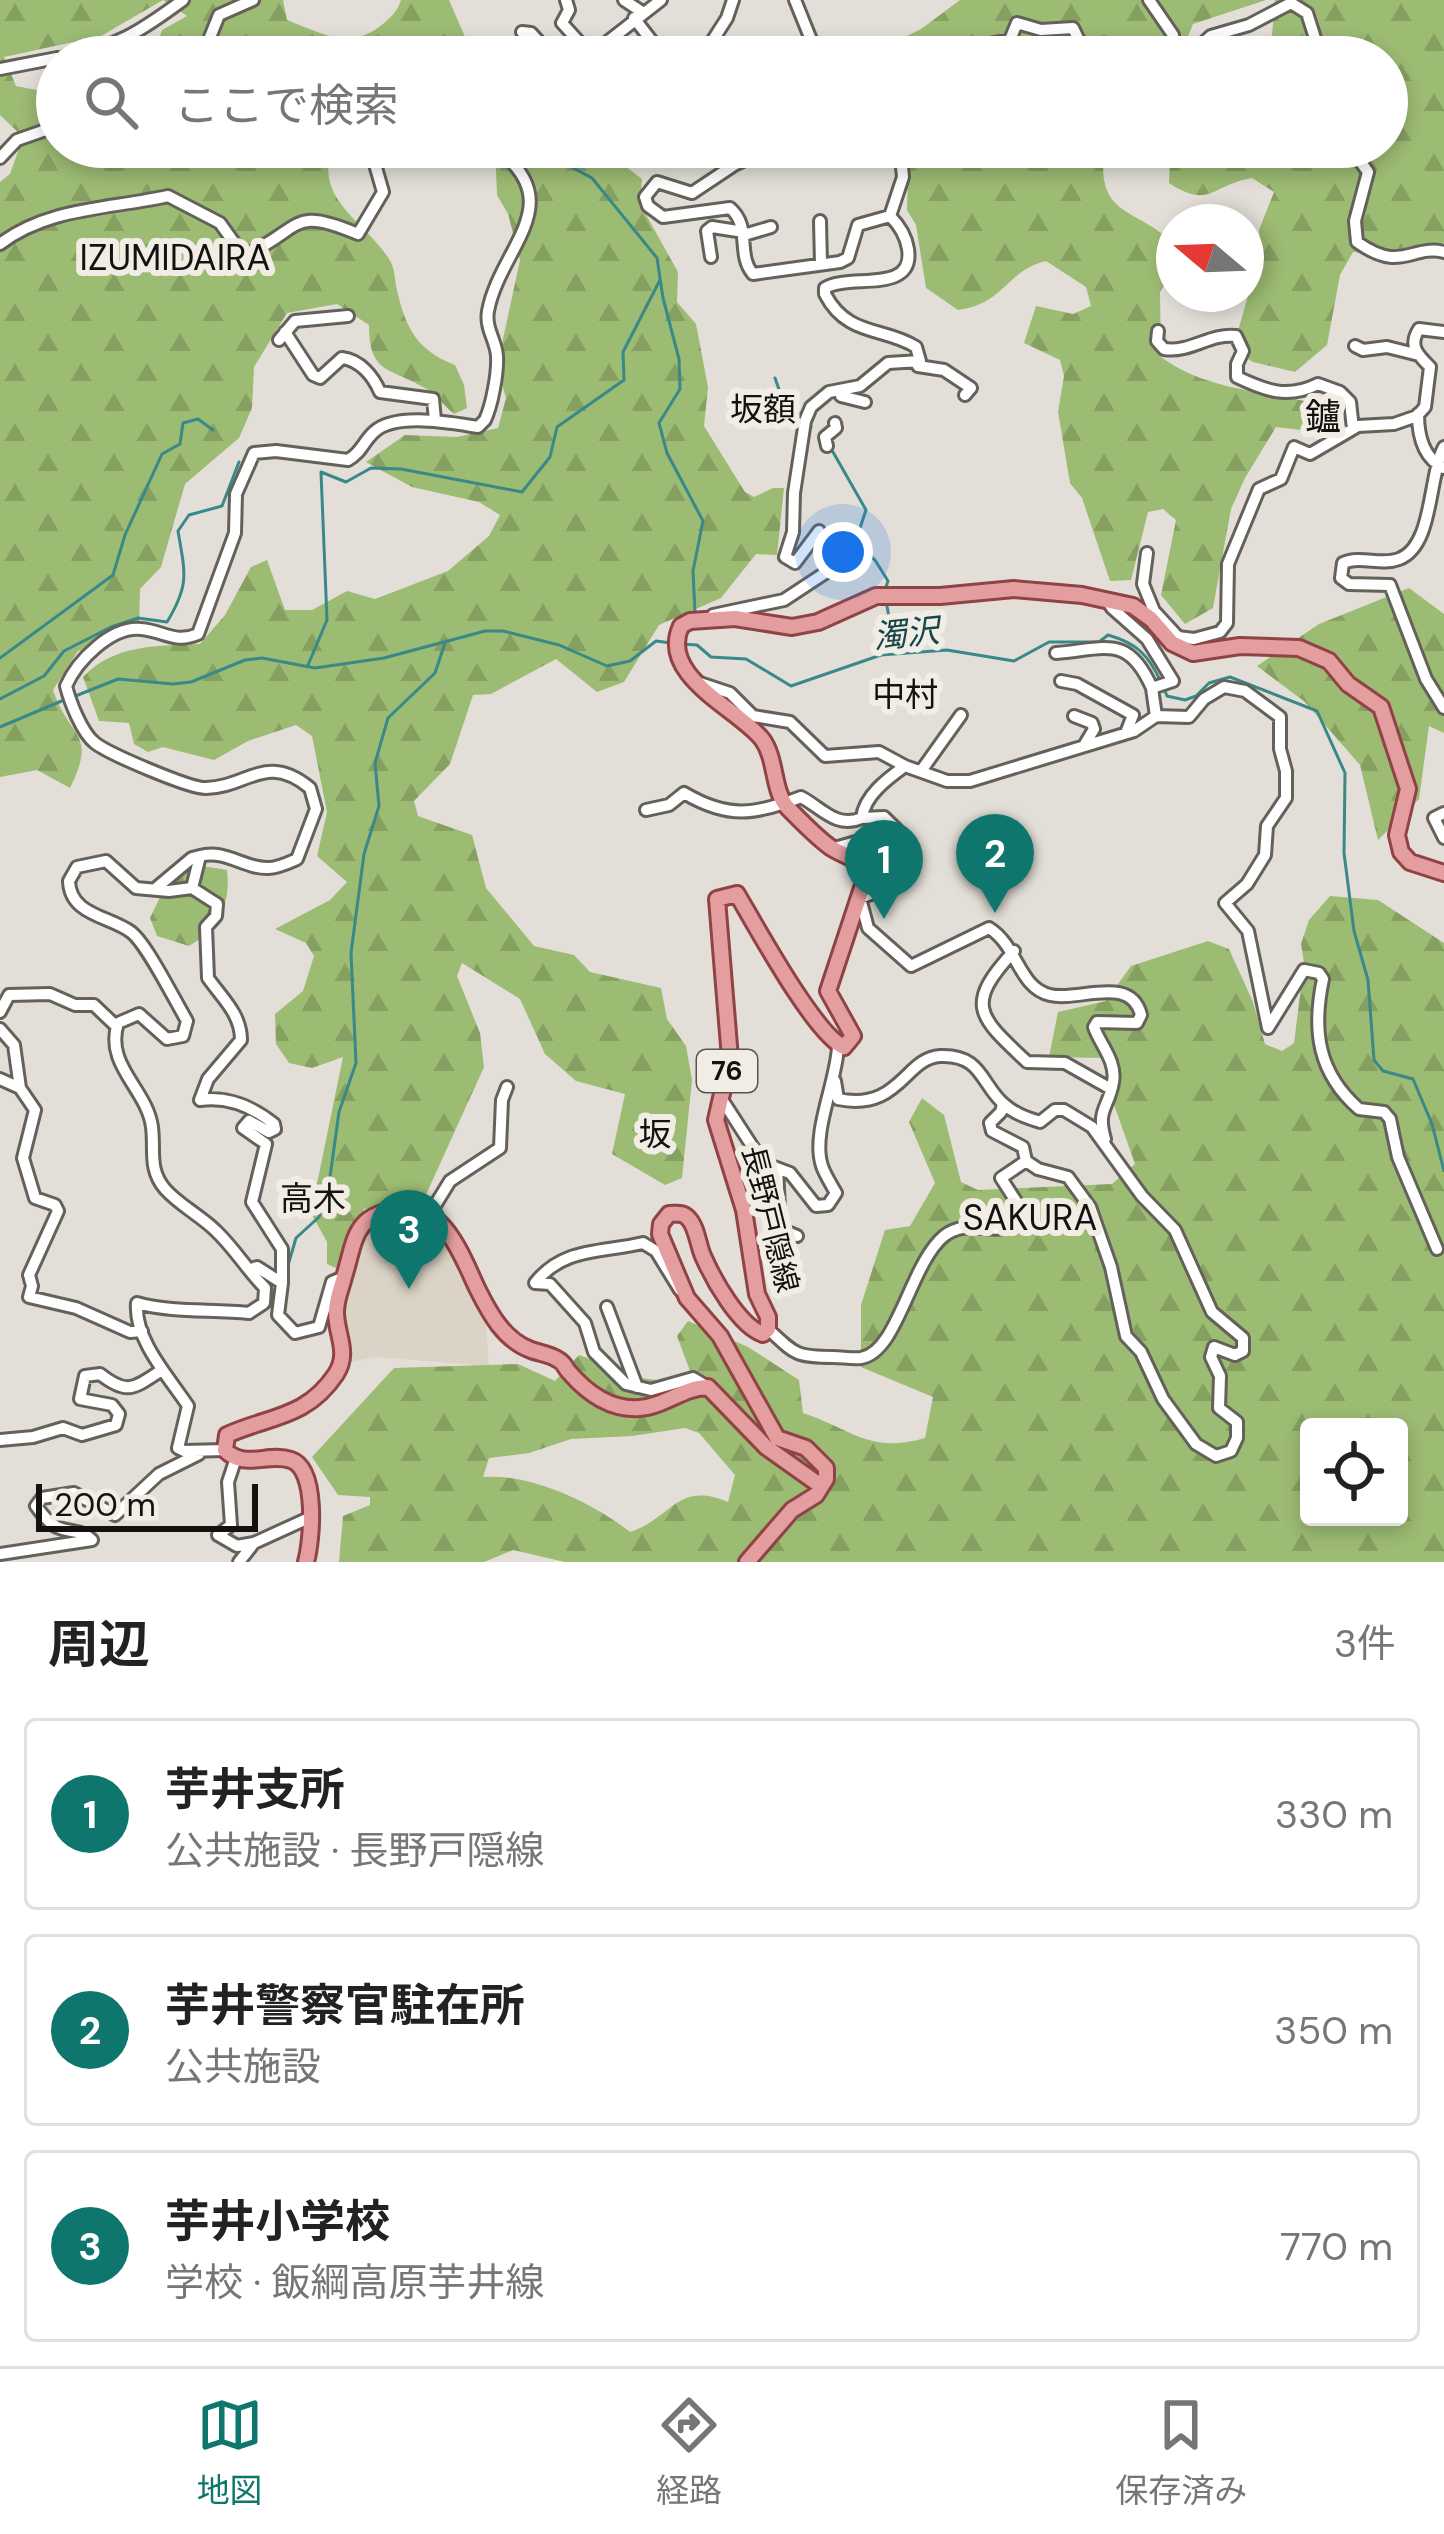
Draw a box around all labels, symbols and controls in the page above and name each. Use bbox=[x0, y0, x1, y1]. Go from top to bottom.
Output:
search box bbox=[36, 36, 1408, 168]
icon: search bbox=[78, 69, 144, 135]
text: ここで検索 bbox=[174, 76, 399, 135]
north arrow bbox=[1156, 204, 1264, 312]
district label: IZUMIDAIRA bbox=[80, 234, 270, 281]
district label: 坂額 bbox=[730, 388, 796, 431]
district label: 鑪 bbox=[1305, 393, 1341, 440]
your location bbox=[813, 522, 873, 582]
water label: 濁沢 bbox=[871, 608, 945, 658]
district label: 中村 bbox=[872, 673, 938, 716]
pin: 2 bbox=[956, 814, 1034, 913]
pin: 1 bbox=[845, 820, 923, 919]
road number: 76 bbox=[697, 1050, 757, 1092]
district label: 坂 bbox=[639, 1113, 672, 1156]
street label: 長野戸隠線 bbox=[733, 1141, 808, 1296]
district label: 高木 bbox=[280, 1177, 346, 1220]
pin: 3 bbox=[370, 1190, 448, 1289]
district label: SAKURA bbox=[963, 1194, 1097, 1241]
map controls bbox=[1300, 1418, 1408, 1526]
button: locate bbox=[1300, 1418, 1408, 1526]
scale bar bbox=[36, 1478, 258, 1531]
text: 200 m bbox=[54, 1483, 156, 1526]
text: 周辺 bbox=[48, 1611, 150, 1678]
text: 3件 bbox=[1334, 1618, 1396, 1669]
text: 芋井支所 bbox=[165, 1760, 345, 1819]
text: 1 bbox=[83, 1789, 97, 1840]
text: 330 m bbox=[1275, 1789, 1393, 1840]
text: 公共施設 · 長野戸隠線 bbox=[165, 1825, 544, 1876]
text: 芋井警察官駐在所 bbox=[165, 1976, 525, 2035]
text: 2 bbox=[79, 2005, 101, 2056]
text: 350 m bbox=[1274, 2005, 1393, 2056]
text: 公共施設 bbox=[165, 2041, 321, 2092]
text: 芋井小学校 bbox=[165, 2192, 390, 2251]
text: 3 bbox=[78, 2221, 102, 2272]
text: 770 m bbox=[1280, 2221, 1393, 2272]
text: 学校 · 飯綱高原芋井線 bbox=[165, 2257, 544, 2308]
tab: 地図 bbox=[197, 2392, 263, 2512]
tab: 経路 bbox=[656, 2392, 722, 2512]
tab: 保存済み bbox=[1115, 2392, 1247, 2512]

